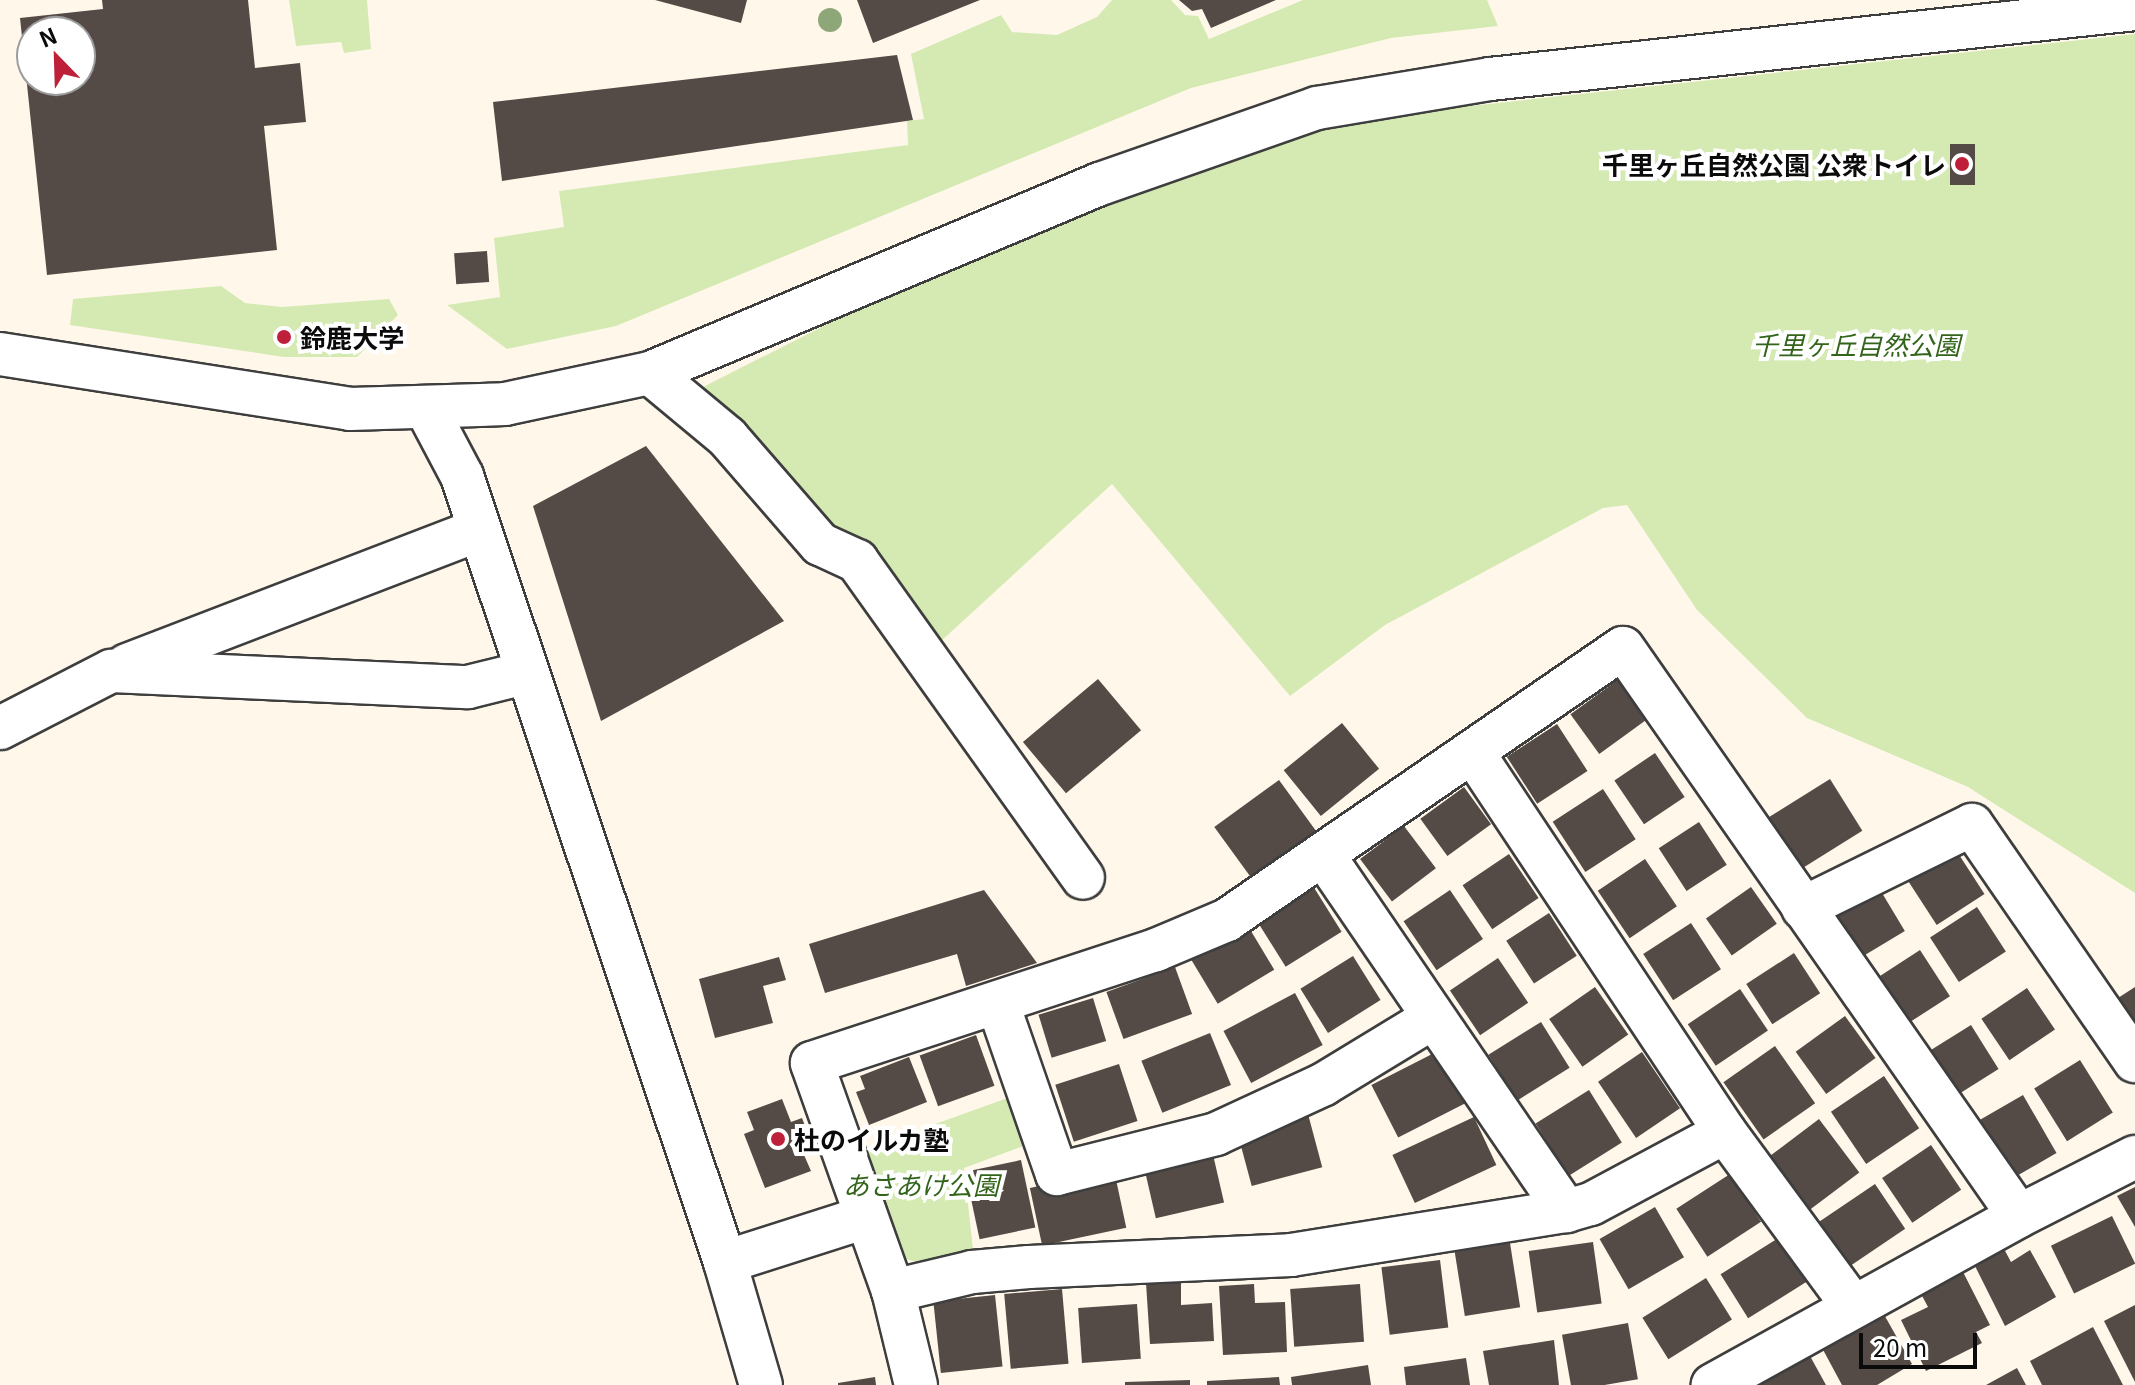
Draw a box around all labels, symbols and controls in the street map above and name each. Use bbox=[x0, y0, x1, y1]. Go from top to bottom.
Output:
north arrow bbox=[16, 16, 96, 96]
text: N bbox=[34, 18, 61, 54]
place label: 千里ヶ丘自然公園 公衆トイレ bbox=[1602, 148, 1946, 180]
marker: 千里ヶ丘自然公園 公衆トイレ bbox=[1953, 155, 1971, 173]
place label: 鈴鹿大学 bbox=[300, 321, 404, 353]
marker: 鈴鹿大学 bbox=[275, 328, 293, 346]
park label: 千里ヶ丘自然公園 bbox=[1752, 328, 1960, 360]
place label: 杜のイルカ塾 bbox=[794, 1123, 950, 1155]
marker: 杜のイルカ塾 bbox=[769, 1130, 787, 1148]
park label: あさあけ公園 bbox=[843, 1168, 999, 1200]
scale bar bbox=[1863, 1317, 1981, 1367]
text: 20 m bbox=[1873, 1329, 1927, 1364]

